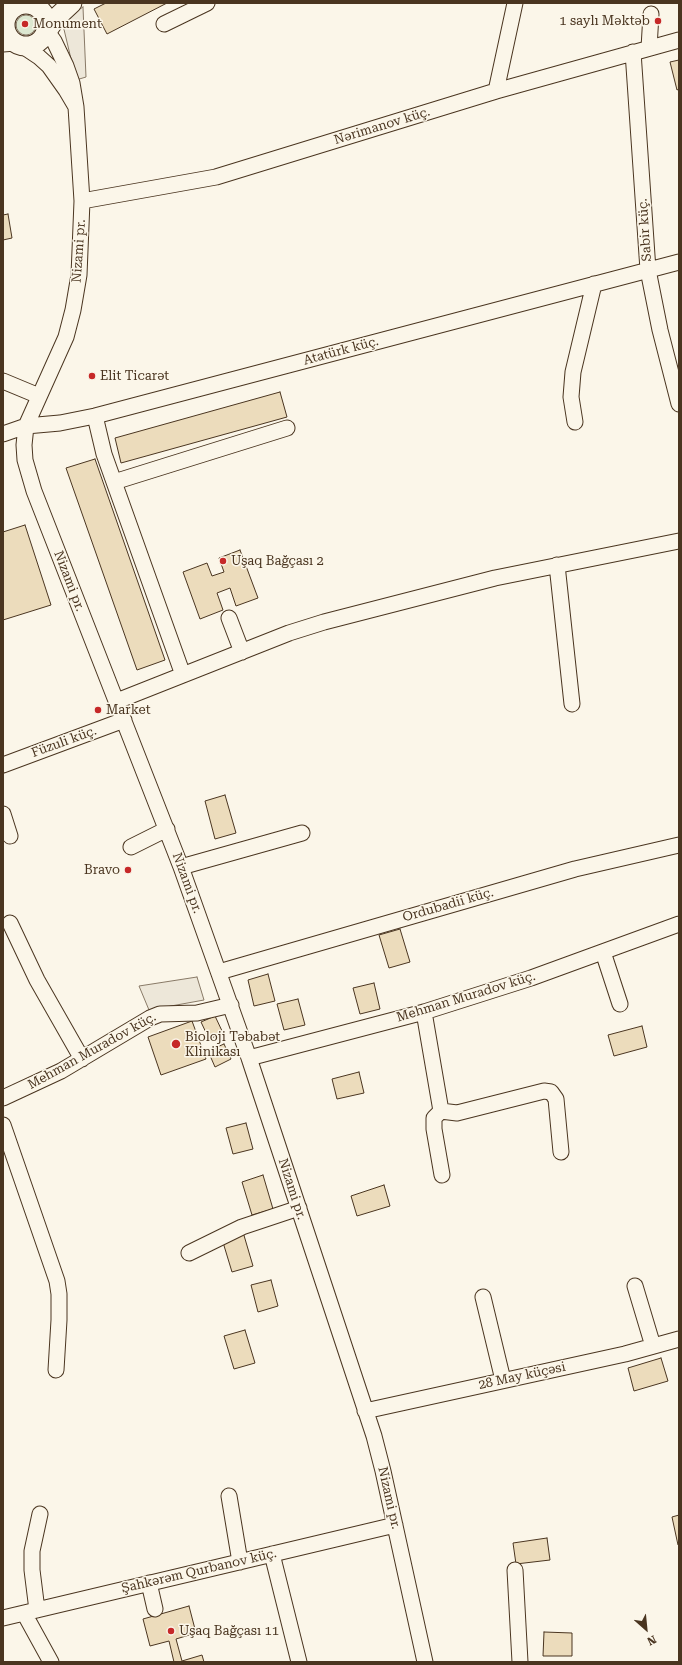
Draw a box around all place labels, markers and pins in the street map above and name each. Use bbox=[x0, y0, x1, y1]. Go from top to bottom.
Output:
place label: 1 saylı Məktəb bbox=[559, 13, 650, 29]
place label: Monument bbox=[33, 16, 102, 32]
marker: 1 saylı Məktəb bbox=[653, 16, 663, 26]
marker: Monument bbox=[20, 19, 30, 29]
place label: Elit Ticarət bbox=[100, 368, 169, 384]
marker: Elit Ticarət bbox=[87, 371, 97, 381]
place label: Uşaq Bağçası 2 bbox=[231, 553, 324, 569]
marker: Uşaq Bağçası 2 bbox=[218, 556, 228, 566]
place label: Market bbox=[106, 702, 150, 718]
marker: Market bbox=[93, 705, 103, 715]
place label: Bravo bbox=[84, 862, 120, 878]
marker: Bravo bbox=[123, 865, 133, 875]
place label: Bioloji Təbabət Klinikası bbox=[185, 1029, 280, 1060]
marker: Bioloji Təbabət Klinikası bbox=[170, 1038, 182, 1050]
place label: Uşaq Bağçası 11 bbox=[179, 1623, 279, 1639]
marker: Uşaq Bağçası 11 bbox=[166, 1626, 176, 1636]

